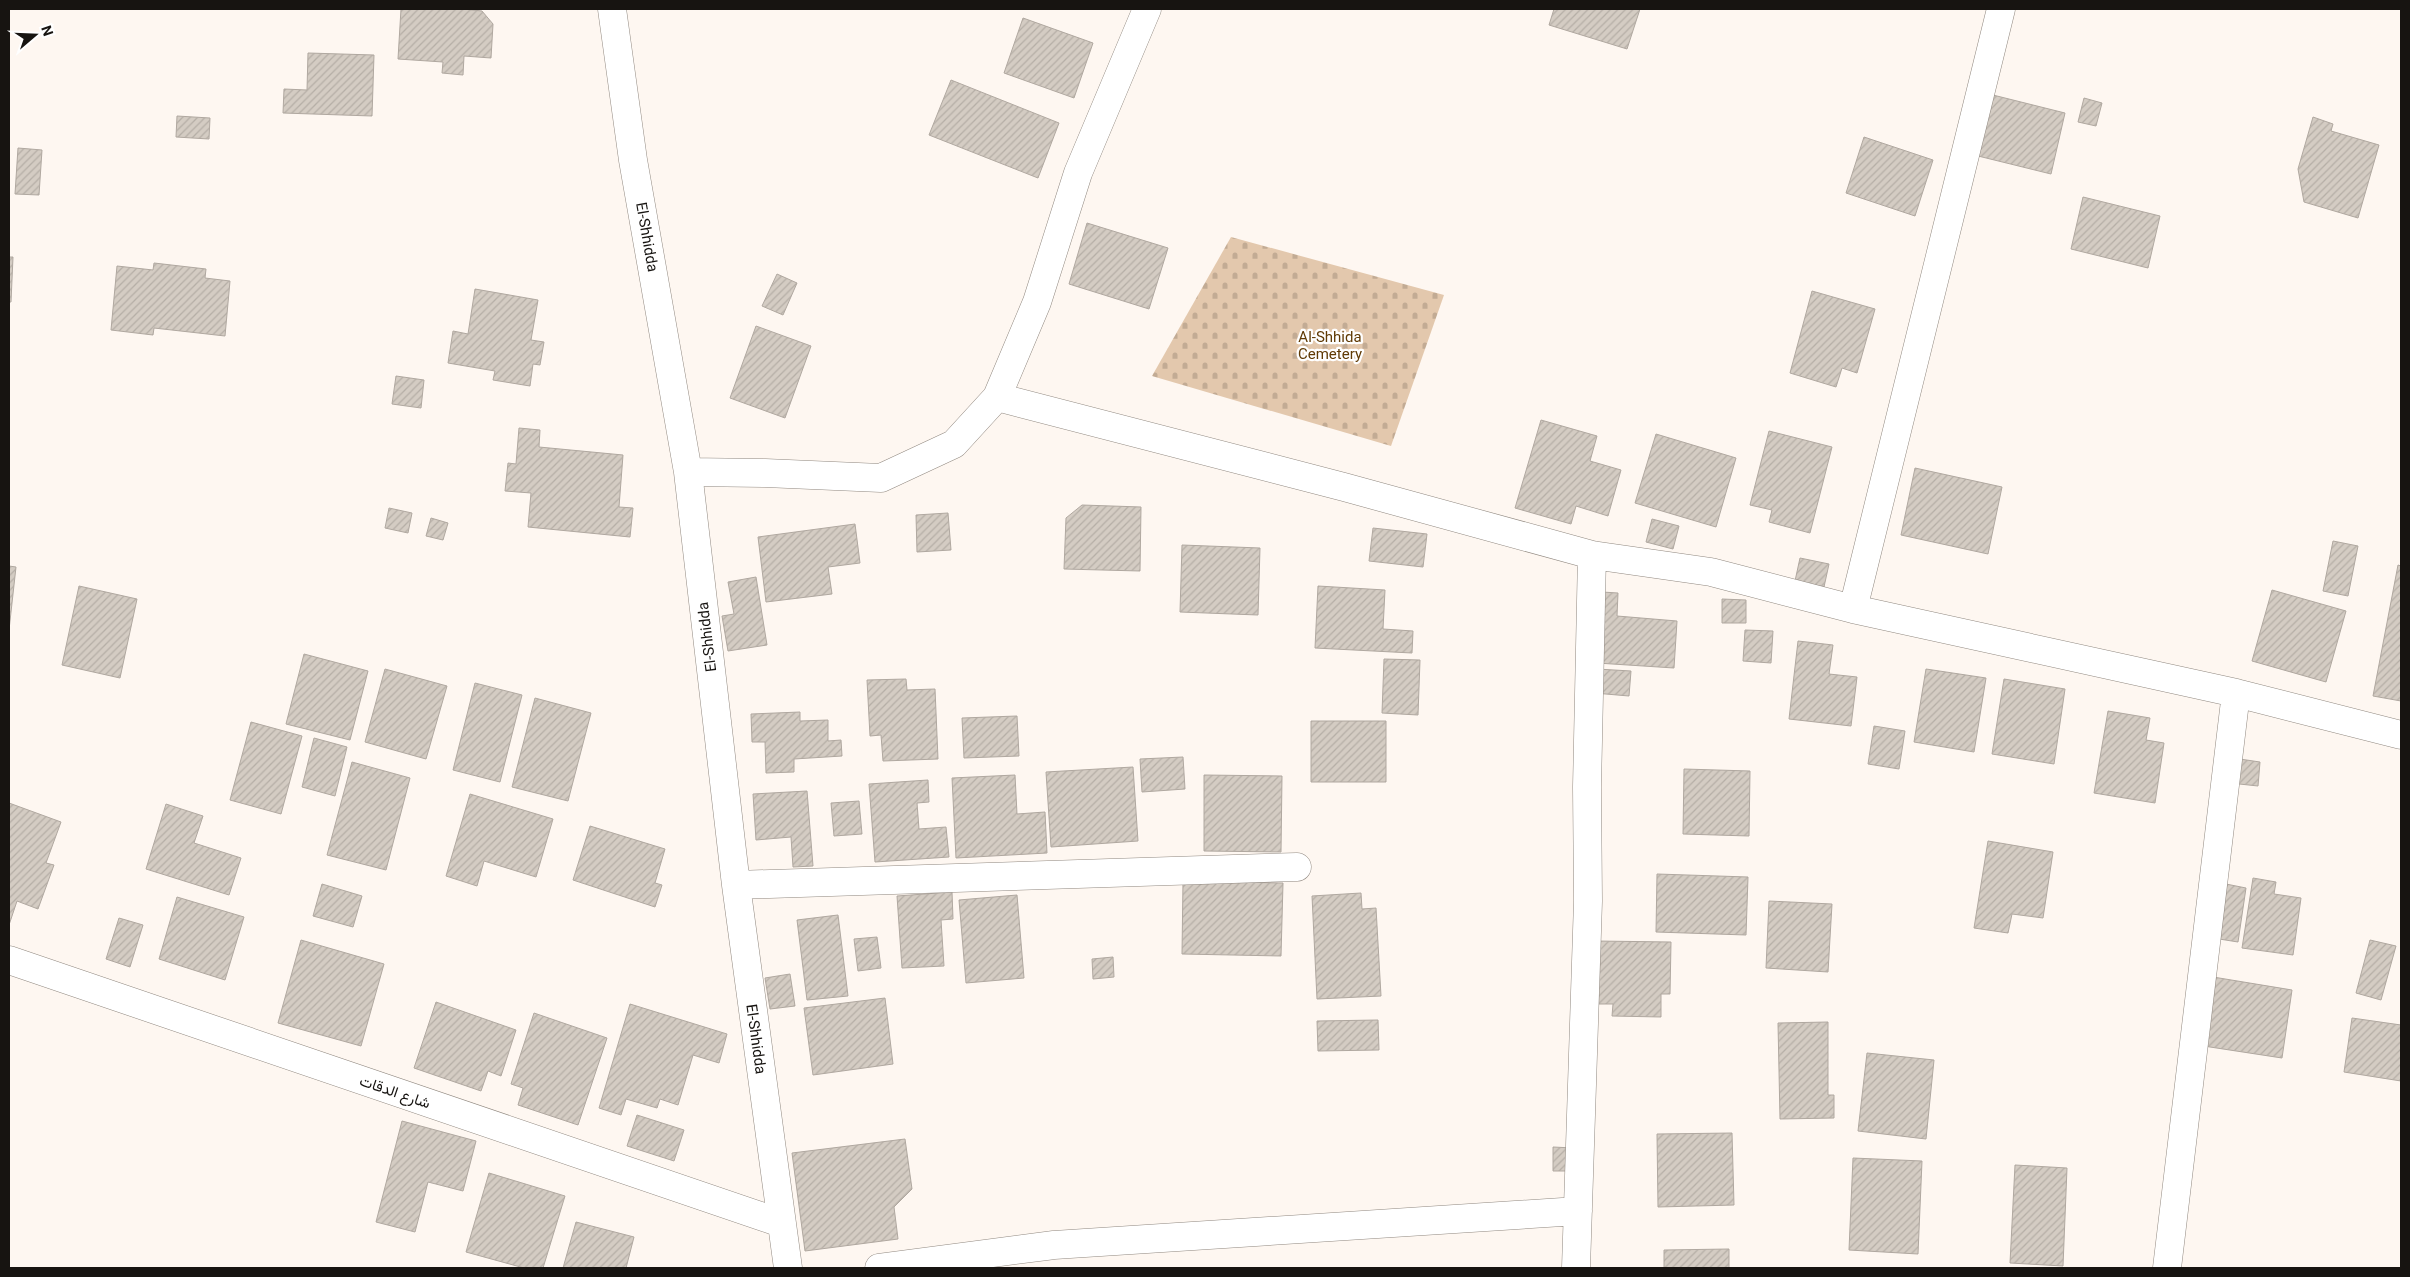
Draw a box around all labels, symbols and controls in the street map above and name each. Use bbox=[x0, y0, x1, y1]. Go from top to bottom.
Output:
north arrow bbox=[10, 10, 60, 60]
text: N bbox=[38, 23, 56, 38]
street label: El-Shhidda bbox=[632, 201, 662, 273]
park label: Al-Shhida Cemetery bbox=[1298, 328, 1362, 363]
street label: El-Shhidda bbox=[694, 601, 720, 673]
street label: El-Shhidda bbox=[742, 1003, 770, 1075]
street label: شارع الدقات bbox=[357, 1072, 433, 1114]

